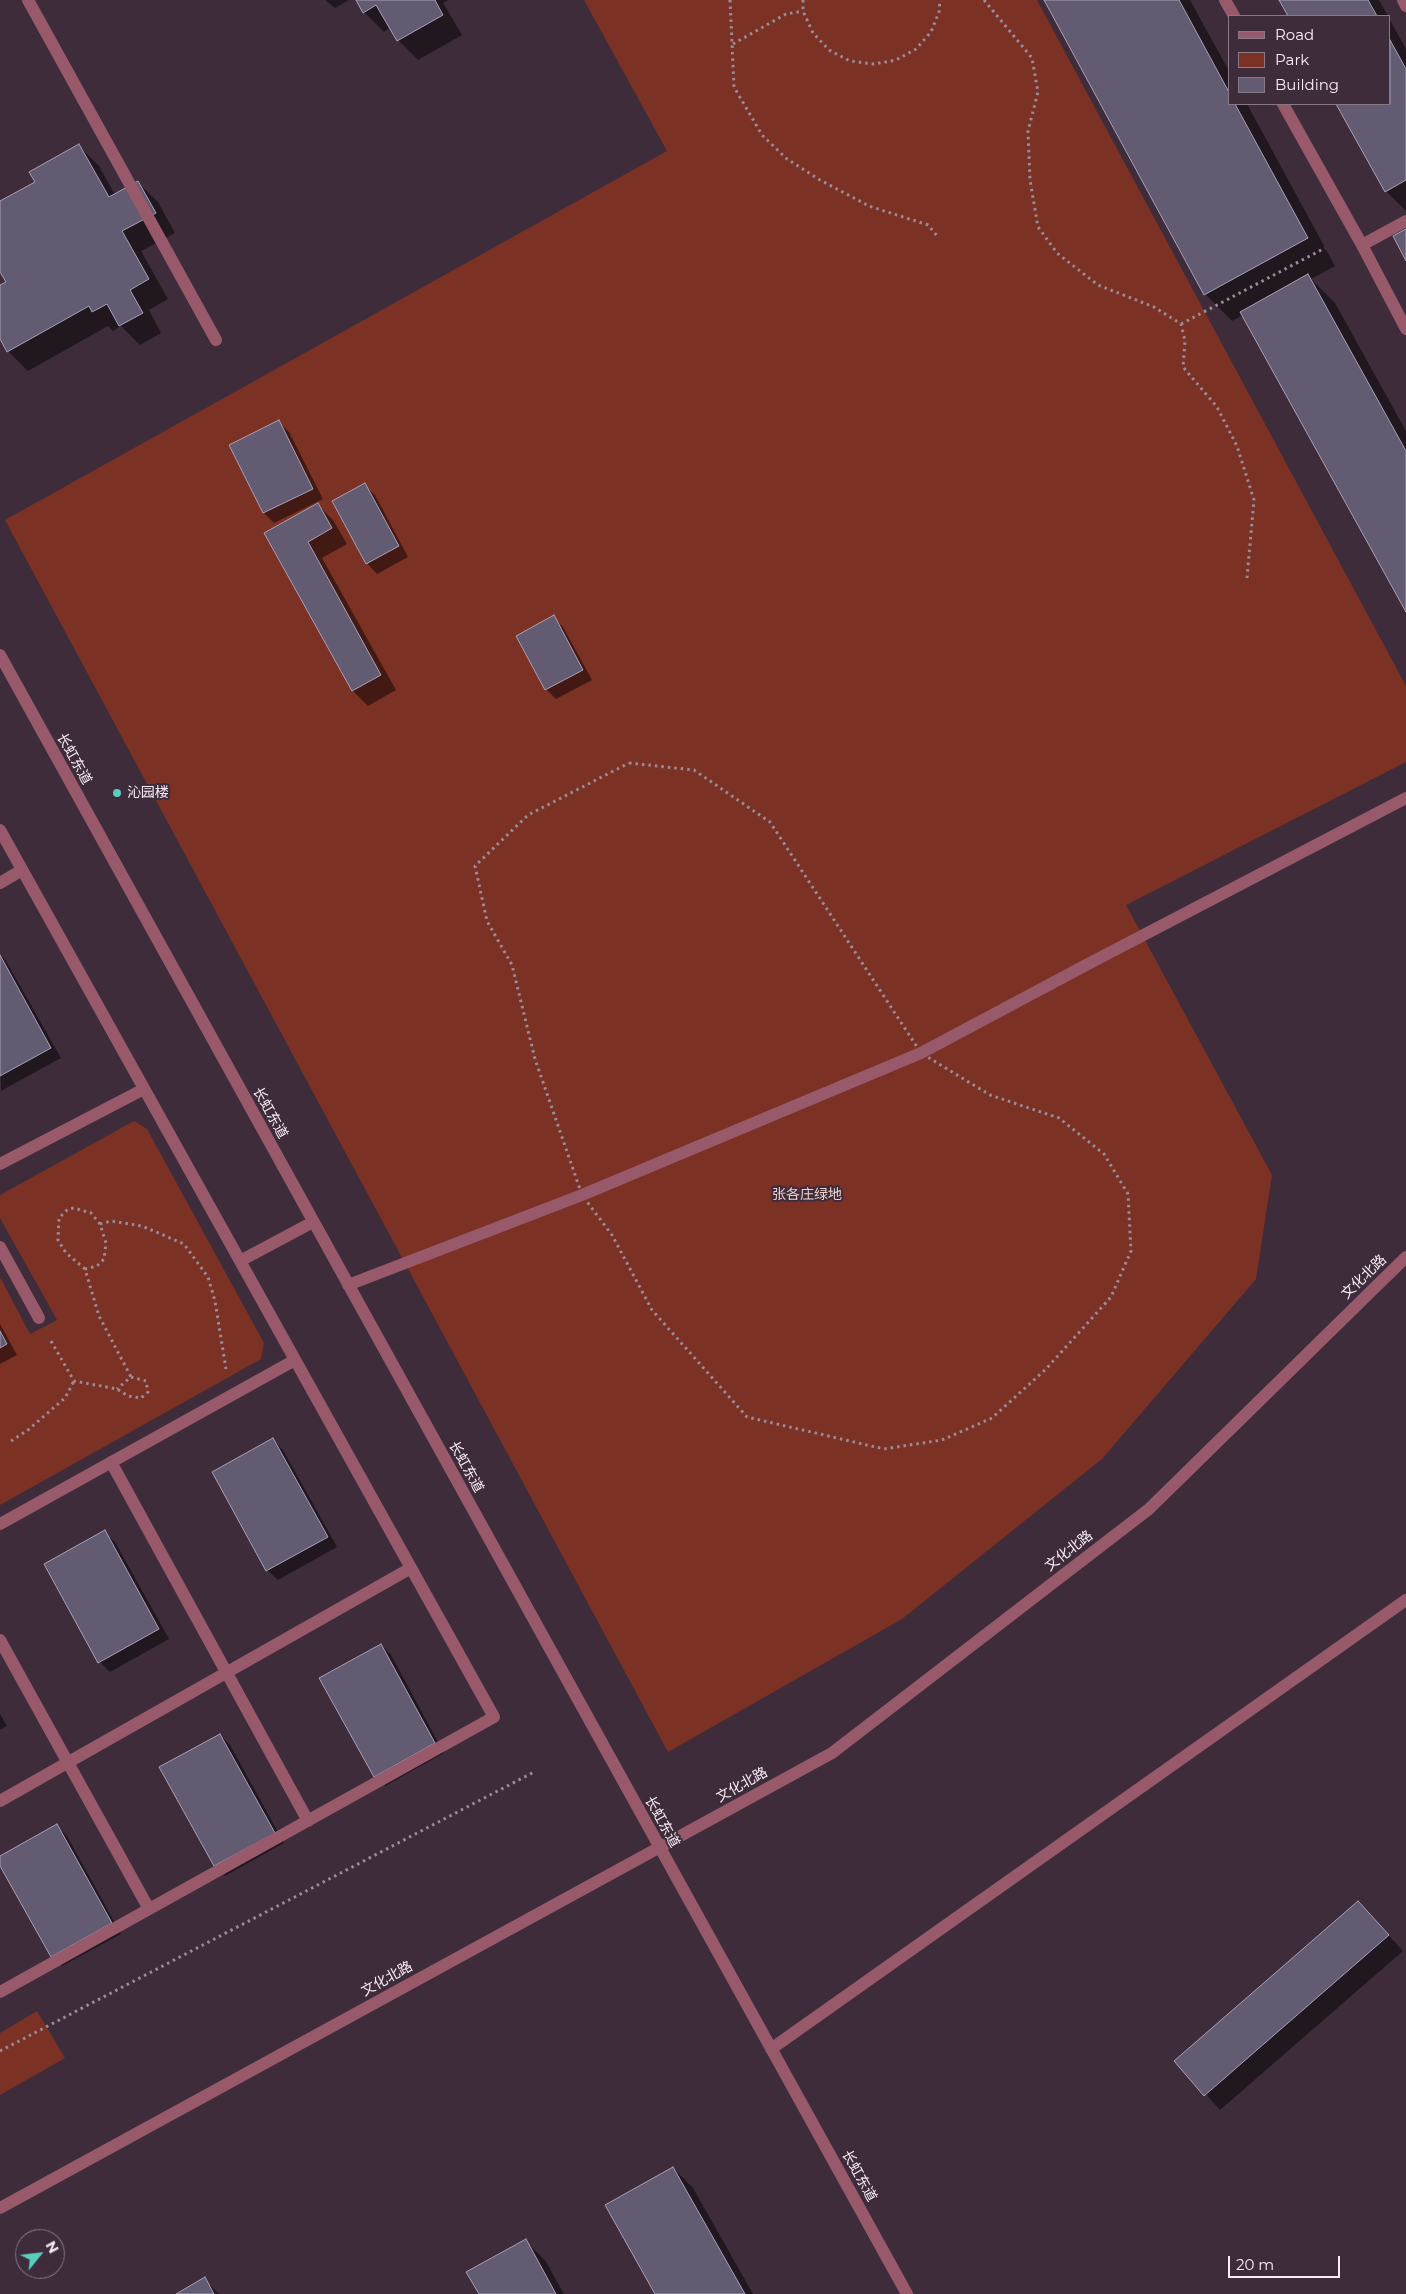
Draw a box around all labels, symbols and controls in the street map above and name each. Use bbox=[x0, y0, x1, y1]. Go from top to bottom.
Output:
legend bbox=[1228, 15, 1391, 105]
text: Road bbox=[1275, 25, 1314, 44]
text: Park bbox=[1275, 50, 1309, 69]
text: Building bbox=[1275, 75, 1339, 94]
street label: 长虹东道 bbox=[53, 730, 95, 788]
place label: 沁园楼 bbox=[127, 785, 169, 801]
marker: 沁园楼 bbox=[111, 787, 123, 799]
street label: 长虹东道 bbox=[249, 1084, 291, 1142]
park label: 张各庄绿地 bbox=[772, 1187, 842, 1203]
street label: 文化北路 bbox=[1338, 1252, 1390, 1302]
street label: 长虹东道 bbox=[445, 1438, 487, 1496]
street label: 文化北路 bbox=[1042, 1527, 1096, 1575]
street label: 文化北路 bbox=[713, 1764, 771, 1806]
street label: 长虹东道 bbox=[641, 1793, 683, 1851]
street label: 文化北路 bbox=[358, 1958, 416, 2000]
street label: 长虹东道 bbox=[838, 2147, 880, 2205]
north arrow bbox=[15, 2229, 65, 2279]
text: N bbox=[42, 2238, 63, 2257]
scale bar bbox=[1231, 2246, 1344, 2278]
text: 20 m bbox=[1236, 2255, 1274, 2274]

